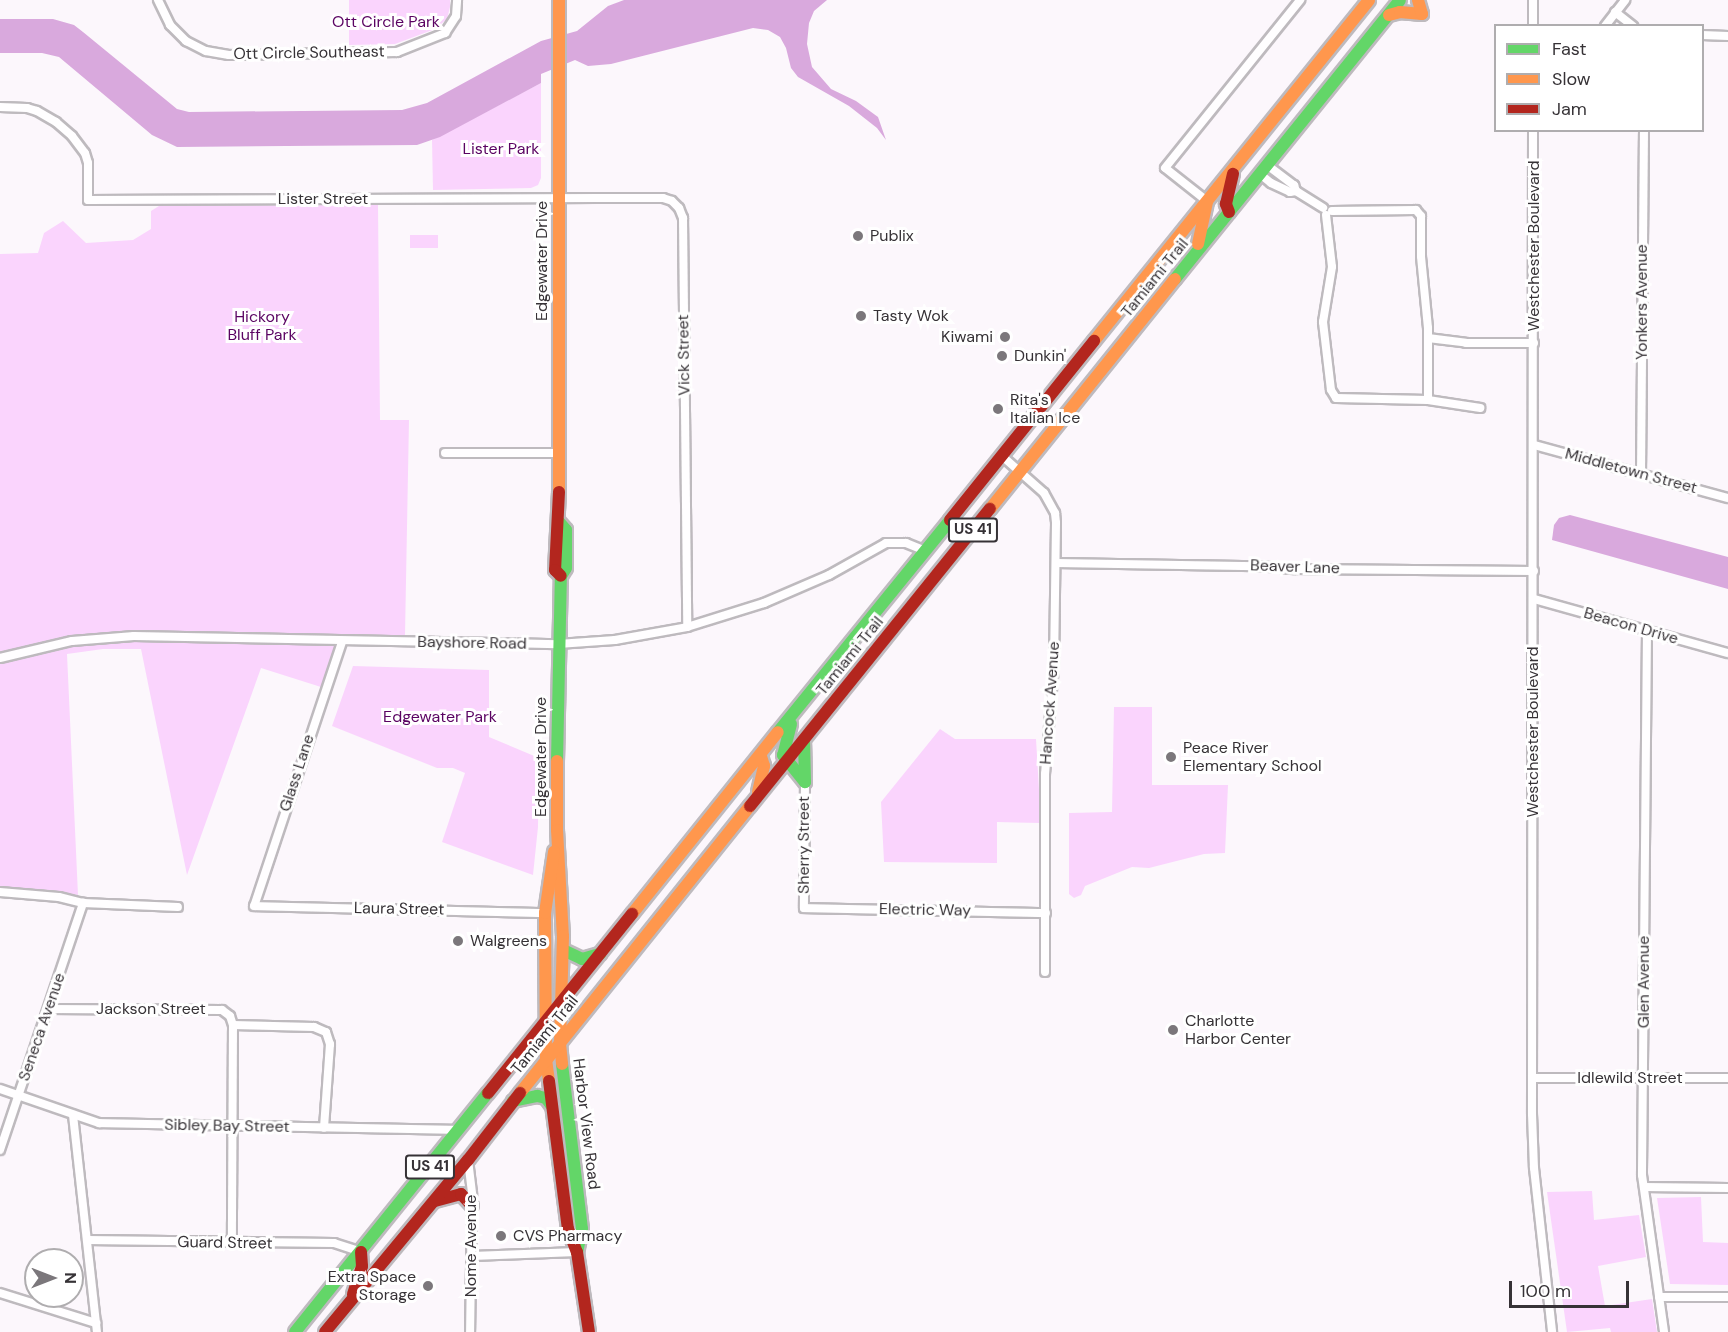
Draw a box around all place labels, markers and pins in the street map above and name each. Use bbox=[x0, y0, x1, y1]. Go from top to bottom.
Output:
place label: Publix bbox=[870, 226, 914, 246]
marker: Publix bbox=[851, 229, 865, 243]
place label: Tasty Wok bbox=[873, 306, 949, 326]
marker: Tasty Wok bbox=[854, 309, 868, 323]
place label: Kiwami bbox=[941, 327, 993, 347]
marker: Kiwami bbox=[998, 330, 1012, 344]
place label: Dunkin' bbox=[1014, 346, 1066, 366]
marker: Dunkin' bbox=[995, 349, 1009, 363]
place label: Rita's Italian Ice bbox=[1010, 390, 1080, 428]
marker: Rita's Italian Ice bbox=[991, 402, 1005, 416]
place label: Peace River Elementary School bbox=[1183, 738, 1321, 776]
marker: Peace River Elementary School bbox=[1164, 750, 1178, 764]
place label: Walgreens bbox=[470, 931, 547, 951]
marker: Walgreens bbox=[451, 934, 465, 948]
place label: Charlotte Harbor Center bbox=[1185, 1011, 1291, 1049]
marker: Charlotte Harbor Center bbox=[1166, 1023, 1180, 1037]
place label: CVS Pharmacy bbox=[513, 1226, 622, 1246]
marker: CVS Pharmacy bbox=[494, 1229, 508, 1243]
place label: Extra Space Storage bbox=[328, 1267, 416, 1305]
marker: Extra Space Storage bbox=[421, 1279, 435, 1293]

